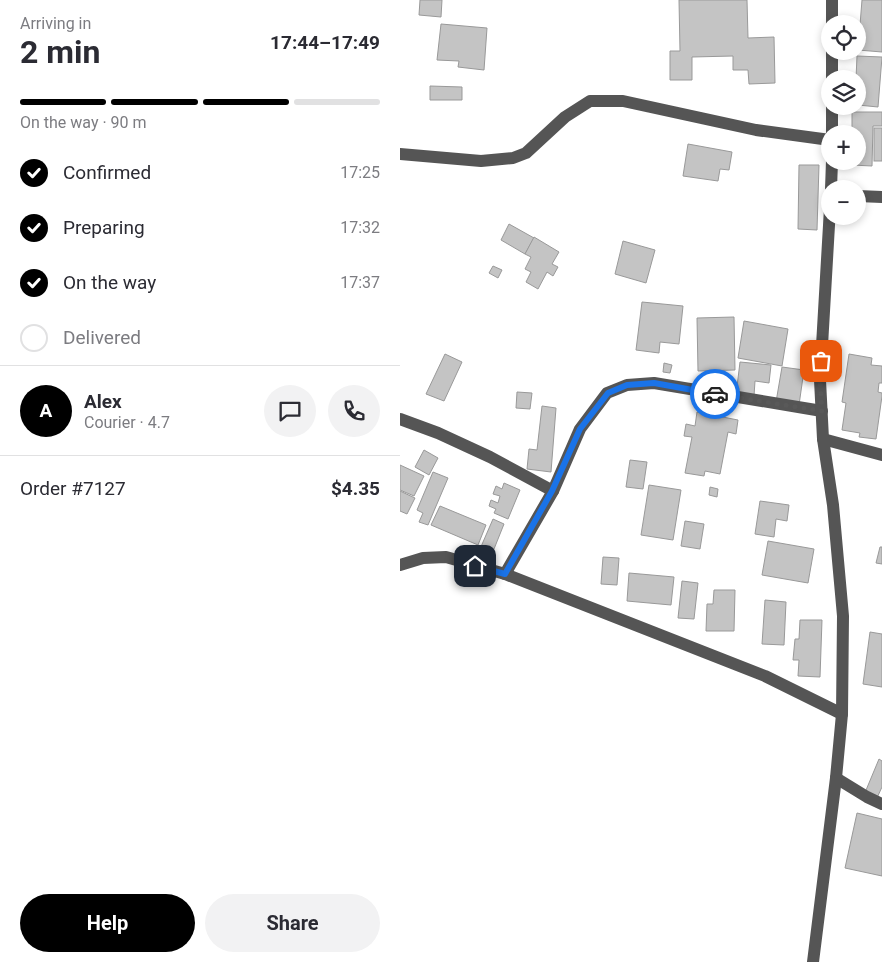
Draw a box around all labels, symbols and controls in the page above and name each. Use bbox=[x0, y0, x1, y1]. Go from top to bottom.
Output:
text: Arriving in bbox=[20, 14, 91, 33]
map controls bbox=[821, 15, 866, 225]
button: locate bbox=[821, 15, 866, 60]
text: 17:44–17:49 bbox=[270, 31, 380, 54]
text: 2 min bbox=[20, 33, 100, 71]
button: layers bbox=[821, 70, 866, 115]
text: On the way · 90 m bbox=[20, 113, 147, 132]
button: + bbox=[821, 125, 866, 170]
icon: check bbox=[20, 159, 48, 187]
text: Confirmed bbox=[63, 161, 151, 184]
text: 17:25 bbox=[340, 163, 380, 182]
button: − bbox=[821, 180, 866, 225]
icon: check bbox=[20, 214, 48, 242]
text: Preparing bbox=[63, 216, 145, 239]
text: 17:32 bbox=[340, 218, 380, 237]
icon: check bbox=[20, 269, 48, 297]
text: On the way bbox=[63, 271, 156, 294]
text: 17:37 bbox=[340, 273, 380, 292]
text: Delivered bbox=[63, 326, 141, 349]
pin bbox=[800, 340, 842, 382]
icon: bag bbox=[807, 347, 835, 375]
courier bbox=[690, 369, 740, 419]
icon: car bbox=[701, 380, 729, 408]
button: chat bbox=[264, 385, 316, 437]
button: phone bbox=[328, 385, 380, 437]
text: Alex bbox=[84, 390, 122, 413]
text: A bbox=[40, 399, 52, 422]
text: Courier · 4.7 bbox=[84, 413, 170, 432]
text: Order #7127 bbox=[20, 477, 126, 500]
text: $4.35 bbox=[331, 477, 380, 500]
pin bbox=[454, 545, 496, 587]
icon: home bbox=[461, 552, 489, 580]
button: Help bbox=[20, 894, 195, 952]
button: Share bbox=[205, 894, 380, 952]

